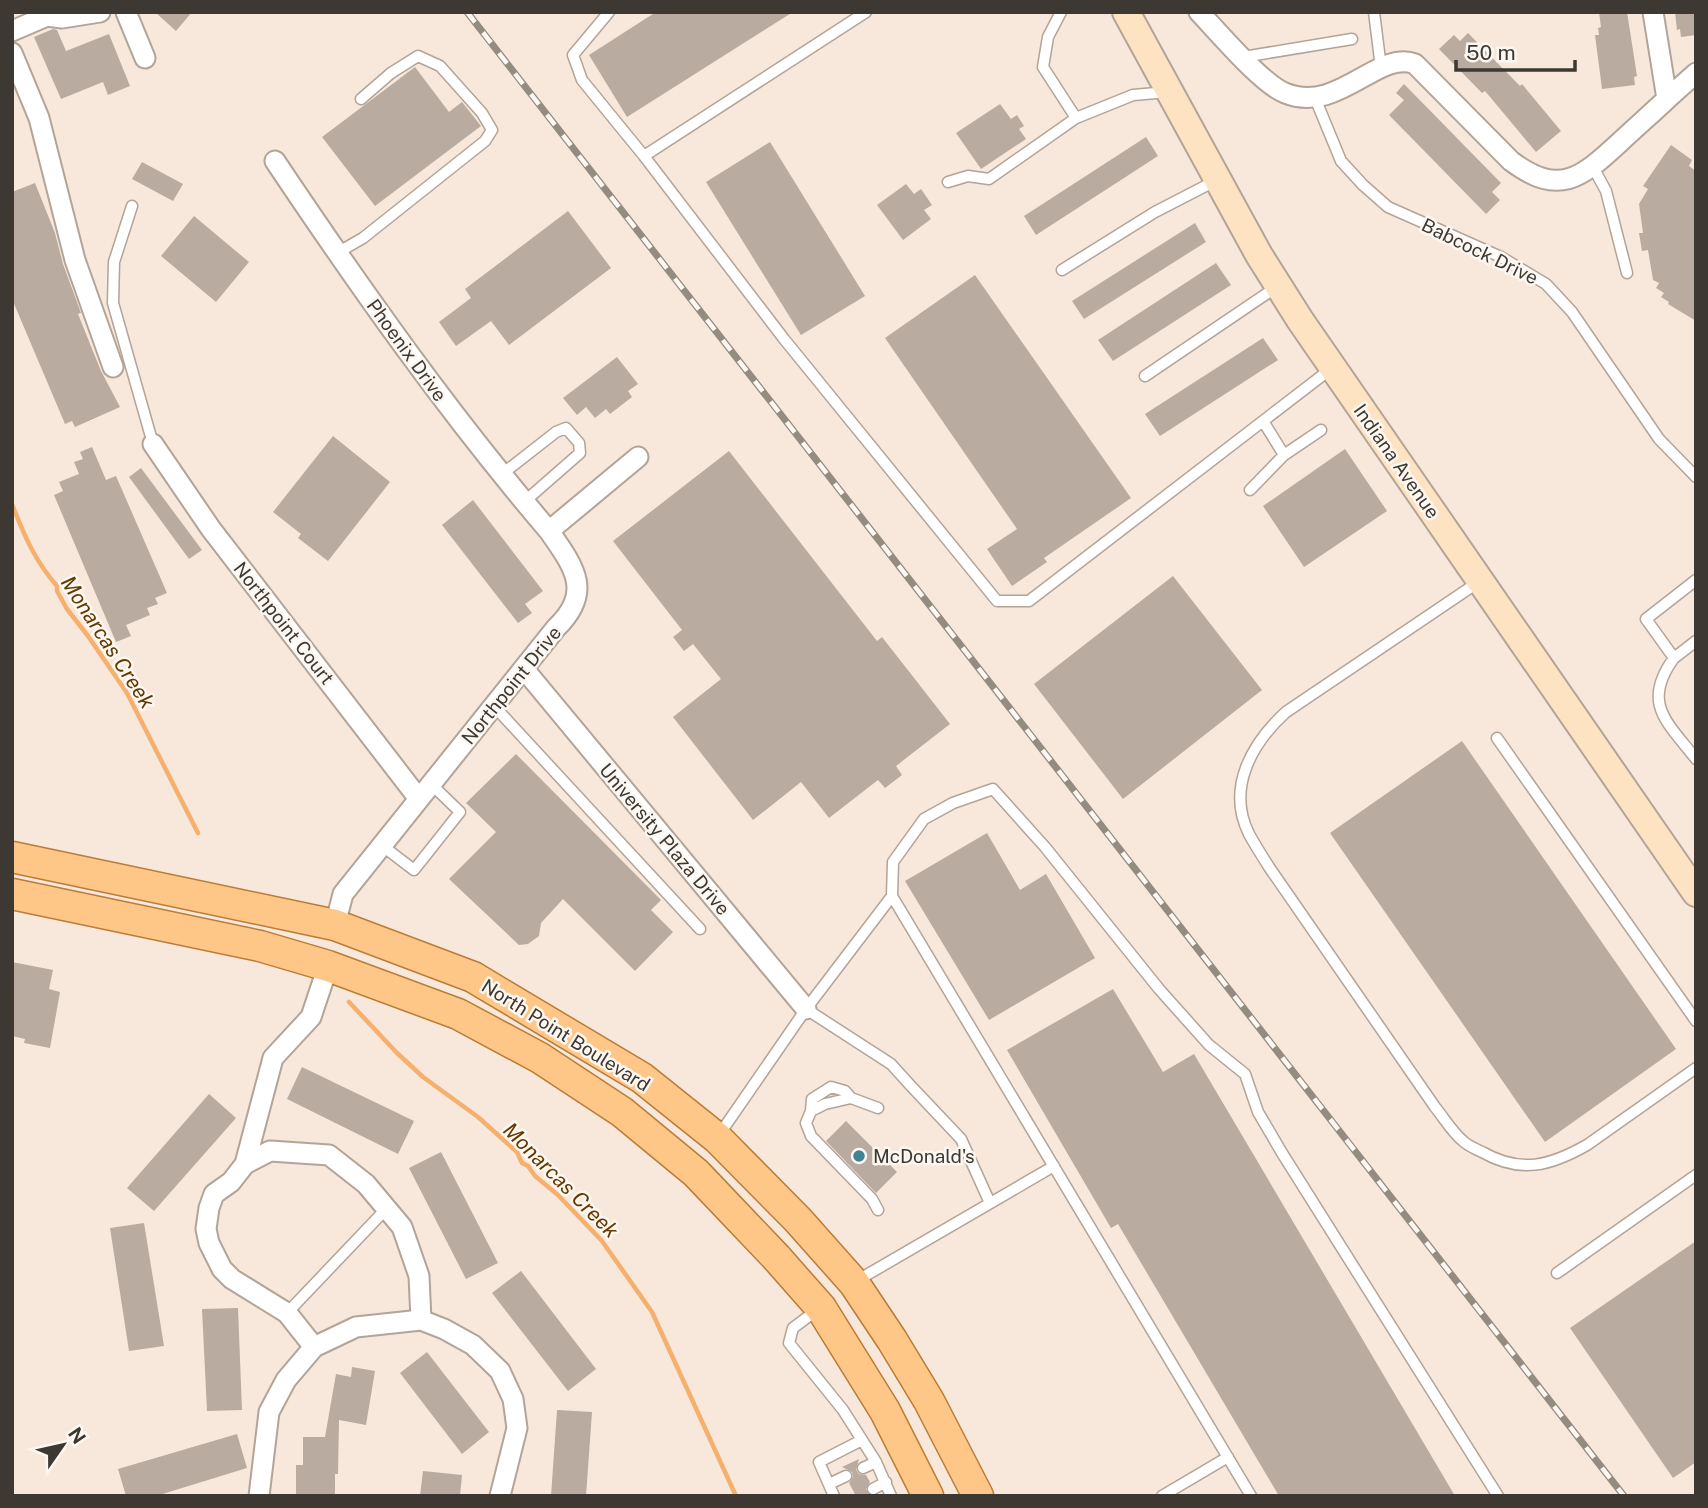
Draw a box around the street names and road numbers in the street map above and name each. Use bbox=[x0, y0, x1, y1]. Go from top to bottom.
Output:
street label: Babcock Drive bbox=[1418, 213, 1542, 289]
street label: Phoenix Drive bbox=[363, 295, 451, 405]
street label: Indiana Avenue bbox=[1349, 400, 1445, 522]
street label: Northpoint Court bbox=[229, 557, 339, 689]
street label: Northpoint Drive bbox=[457, 622, 565, 748]
street label: University Plaza Drive bbox=[595, 759, 735, 919]
street label: North Point Boulevard bbox=[478, 974, 654, 1096]

